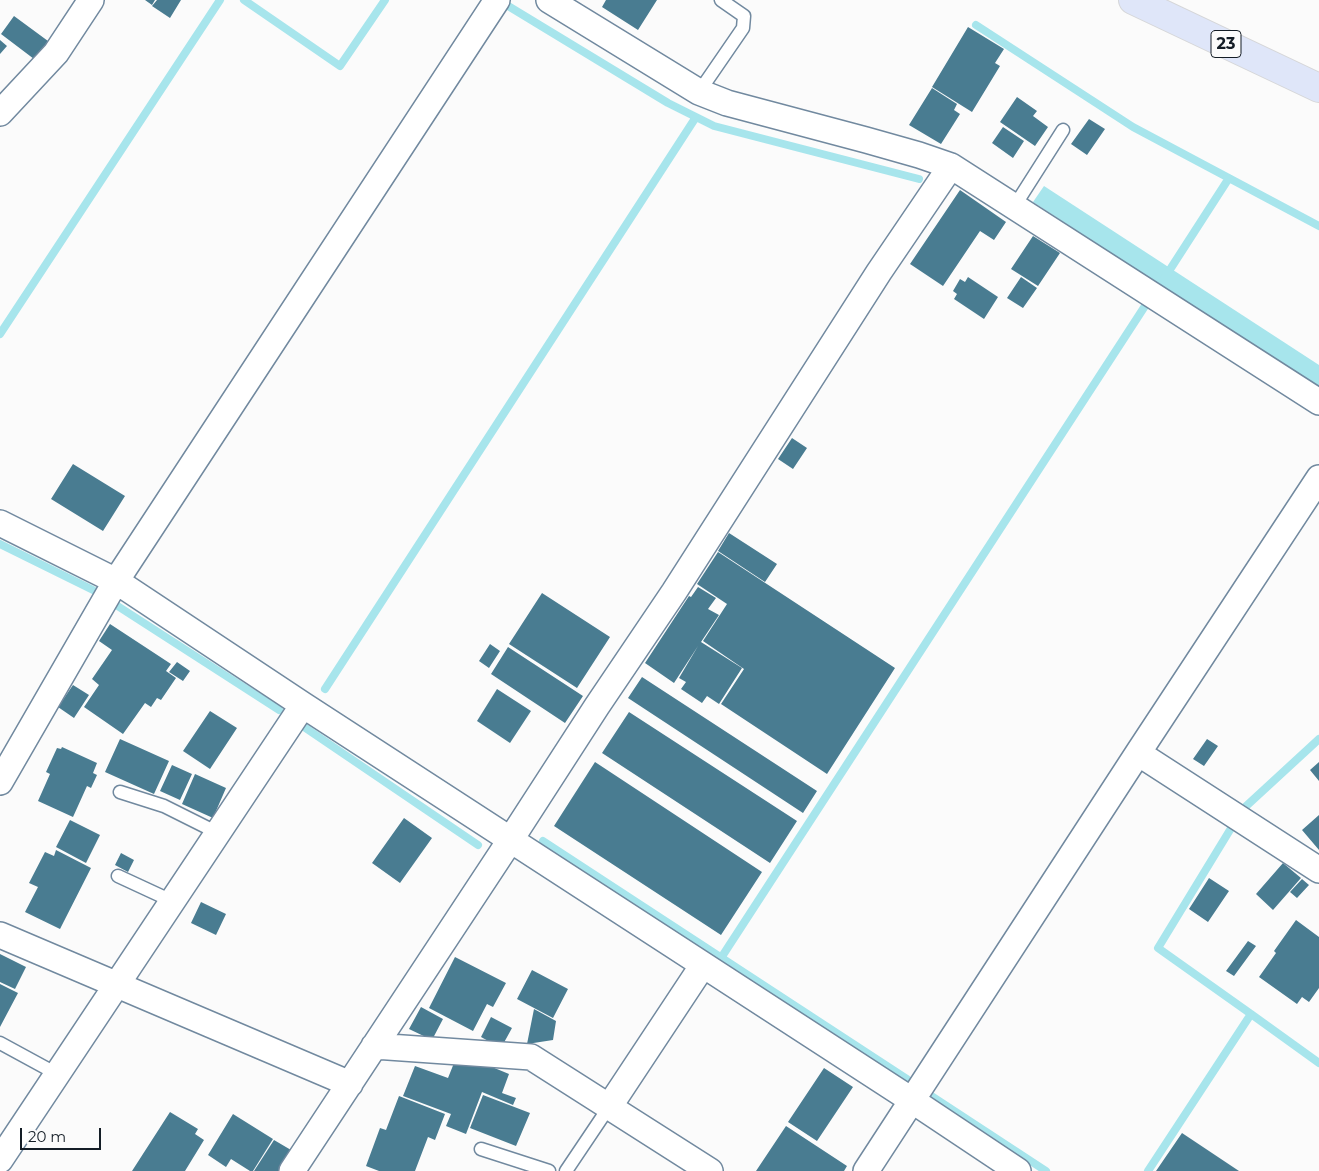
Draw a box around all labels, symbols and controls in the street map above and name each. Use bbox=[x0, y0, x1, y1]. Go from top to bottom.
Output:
road number: 23 bbox=[1211, 31, 1241, 58]
scale bar bbox=[22, 1118, 104, 1150]
text: 20 m bbox=[28, 1127, 66, 1146]

